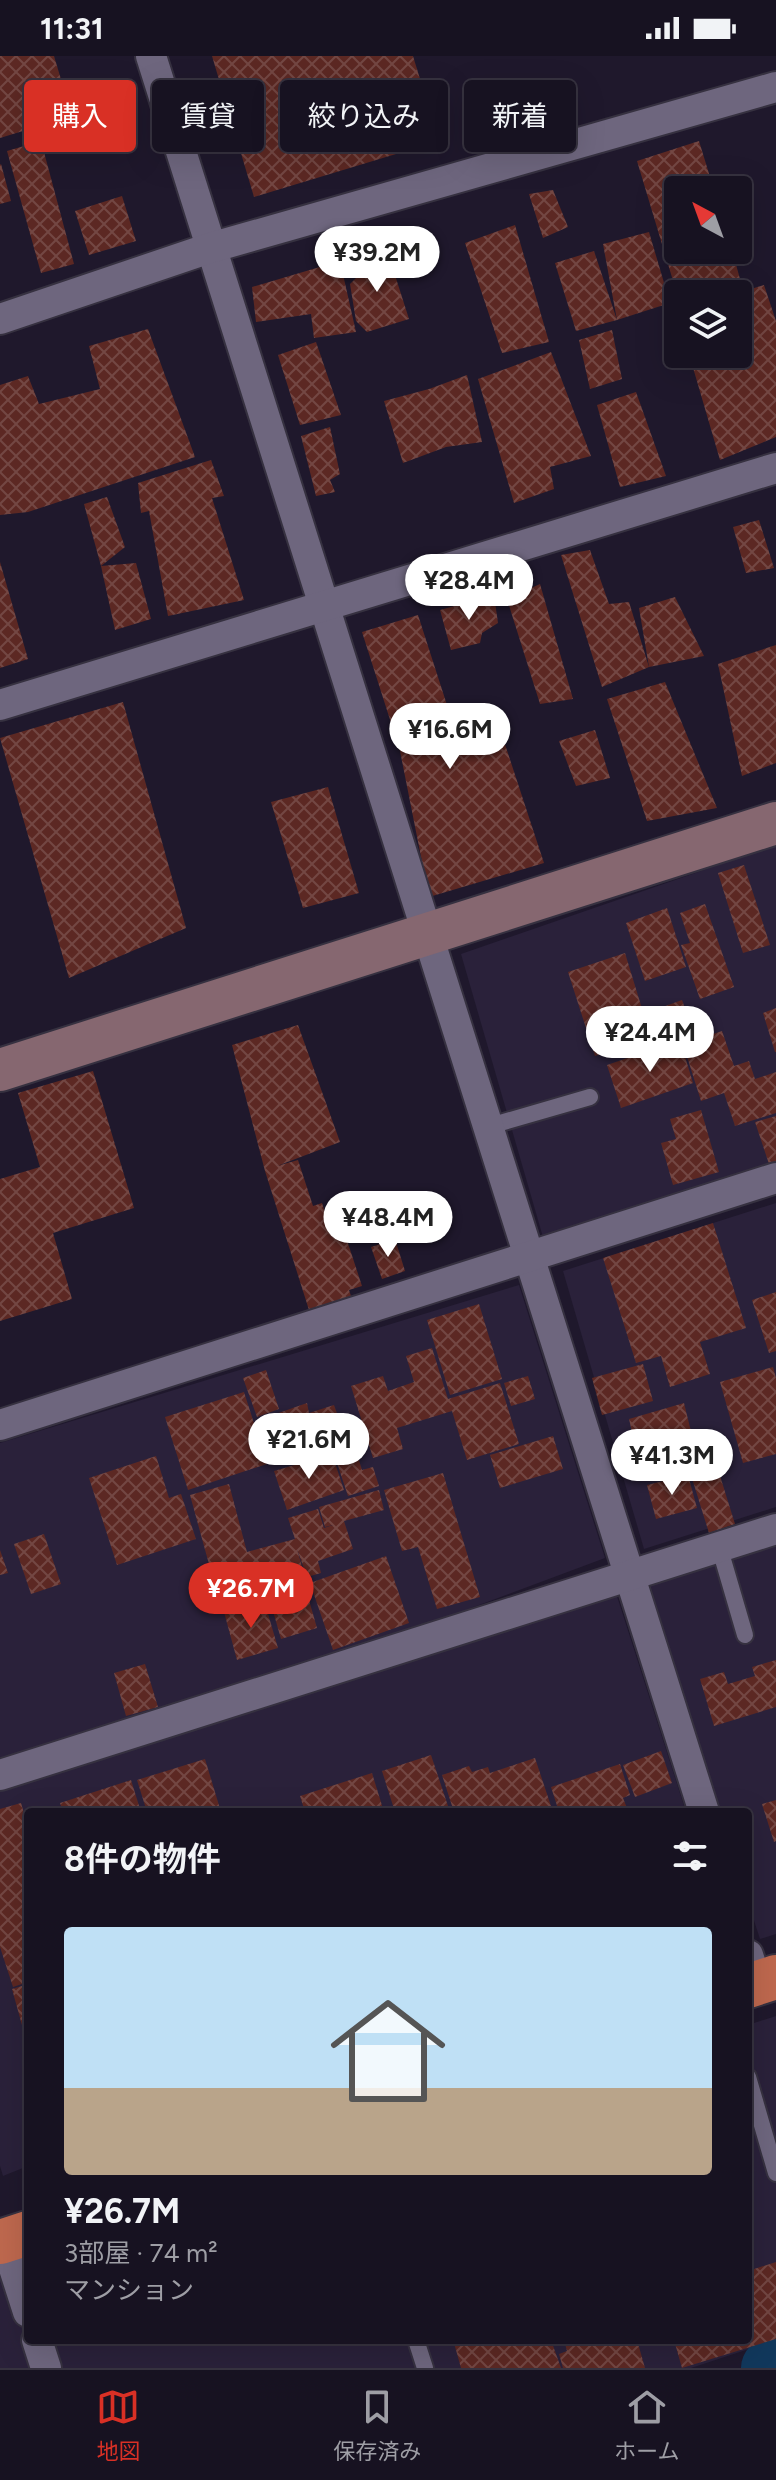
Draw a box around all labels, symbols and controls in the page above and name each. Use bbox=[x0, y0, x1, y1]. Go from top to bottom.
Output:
text: 11:31 bbox=[40, 10, 104, 47]
chip: 購入 bbox=[24, 80, 136, 152]
chip: 賃貸 bbox=[152, 80, 264, 152]
chip: 絞り込み bbox=[280, 80, 448, 152]
chip: 新着 bbox=[464, 80, 576, 152]
north arrow bbox=[664, 176, 752, 264]
map controls bbox=[664, 176, 752, 368]
pin: ¥39.2M bbox=[312, 226, 442, 294]
text: ¥39.2M bbox=[333, 236, 421, 268]
button: layers bbox=[664, 280, 752, 368]
pin: ¥28.4M bbox=[404, 554, 534, 622]
text: ¥28.4M bbox=[423, 564, 515, 596]
pin: ¥16.6M bbox=[385, 703, 515, 771]
text: ¥16.6M bbox=[407, 713, 493, 745]
pin: ¥24.4M bbox=[585, 1006, 715, 1074]
text: ¥24.4M bbox=[604, 1016, 696, 1048]
pin: ¥48.4M bbox=[323, 1191, 453, 1259]
text: ¥48.4M bbox=[341, 1201, 435, 1233]
pin: ¥21.6M bbox=[244, 1413, 374, 1481]
text: ¥21.6M bbox=[266, 1423, 352, 1455]
pin: ¥41.3M bbox=[607, 1429, 737, 1497]
text: ¥41.3M bbox=[629, 1439, 715, 1471]
pin: ¥26.7M bbox=[186, 1562, 316, 1630]
text: ¥26.7M bbox=[207, 1572, 295, 1604]
icon: filters bbox=[668, 1834, 712, 1878]
text: 8件の物件 bbox=[64, 1839, 221, 1880]
icon: home bbox=[316, 1979, 460, 2123]
text: ¥26.7M bbox=[64, 2191, 180, 2232]
text: 3部屋 · 74 m² bbox=[64, 2237, 218, 2269]
text: マンション bbox=[64, 2274, 194, 2306]
tab: 地図 bbox=[96, 2385, 140, 2465]
tab: 保存済み bbox=[333, 2385, 421, 2465]
tab: ホーム bbox=[614, 2385, 680, 2465]

